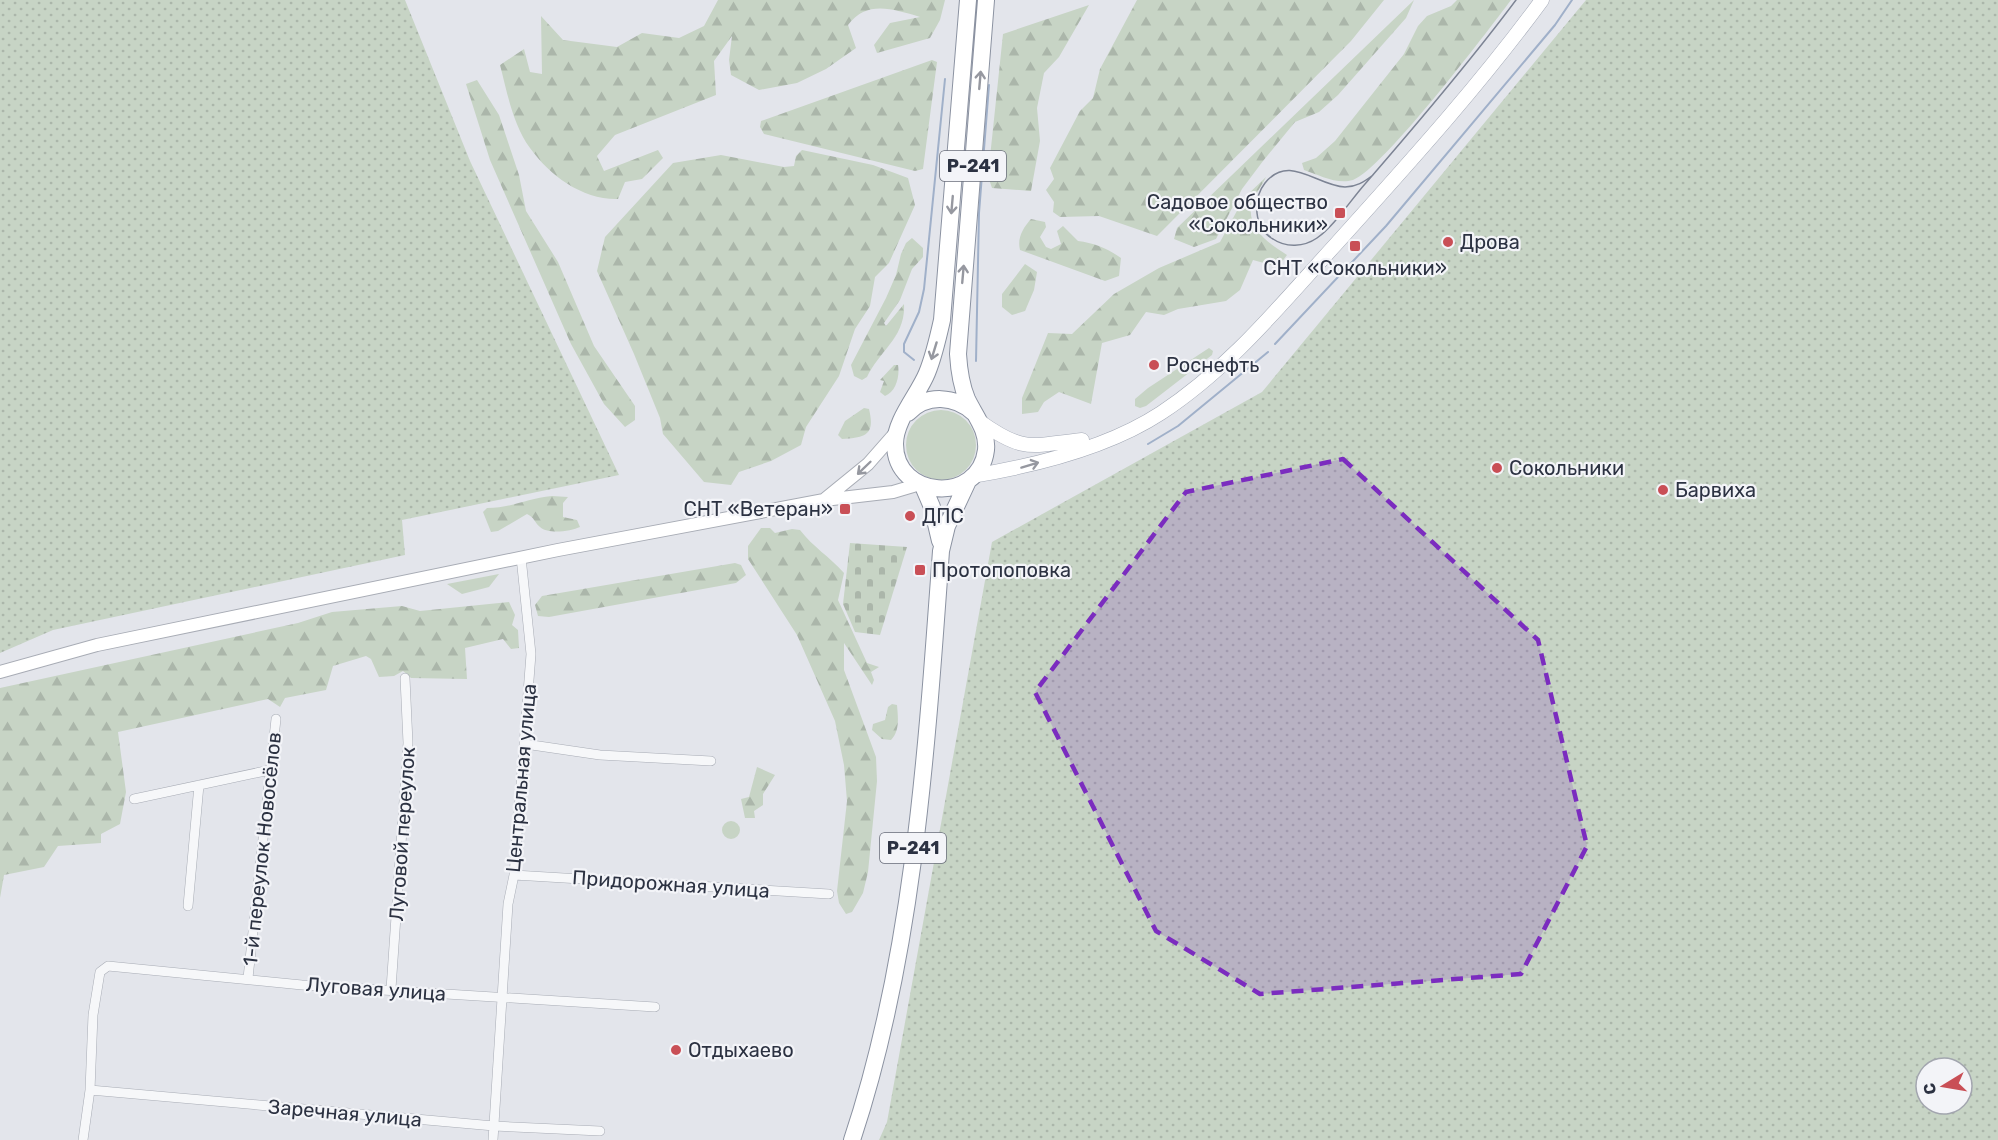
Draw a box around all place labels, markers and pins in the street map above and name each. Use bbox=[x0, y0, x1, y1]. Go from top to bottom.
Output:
place label: Садовое общество «Сокольники» bbox=[1147, 190, 1328, 237]
marker: Садовое общество «Сокольники» bbox=[1333, 206, 1347, 220]
place label: Дрова bbox=[1460, 230, 1520, 254]
marker: Дрова bbox=[1441, 235, 1455, 249]
marker: СНТ «Сокольники» bbox=[1348, 239, 1362, 253]
place label: СНТ «Сокольники» bbox=[1263, 256, 1447, 280]
place label: Роснефть bbox=[1166, 353, 1259, 377]
marker: Роснефть bbox=[1147, 358, 1161, 372]
place label: Сокольники bbox=[1509, 456, 1624, 480]
marker: Сокольники bbox=[1490, 461, 1504, 475]
place label: Барвиха bbox=[1675, 478, 1756, 502]
marker: Барвиха bbox=[1656, 483, 1670, 497]
place label: СНТ «Ветеран» bbox=[683, 497, 833, 521]
marker: СНТ «Ветеран» bbox=[838, 502, 852, 516]
place label: ДПС bbox=[922, 504, 964, 528]
marker: ДПС bbox=[903, 509, 917, 523]
place label: Протопоповка bbox=[932, 558, 1071, 582]
marker: Протопоповка bbox=[913, 563, 927, 577]
place label: Отдыхаево bbox=[688, 1038, 794, 1062]
marker: Отдыхаево bbox=[669, 1043, 683, 1057]

